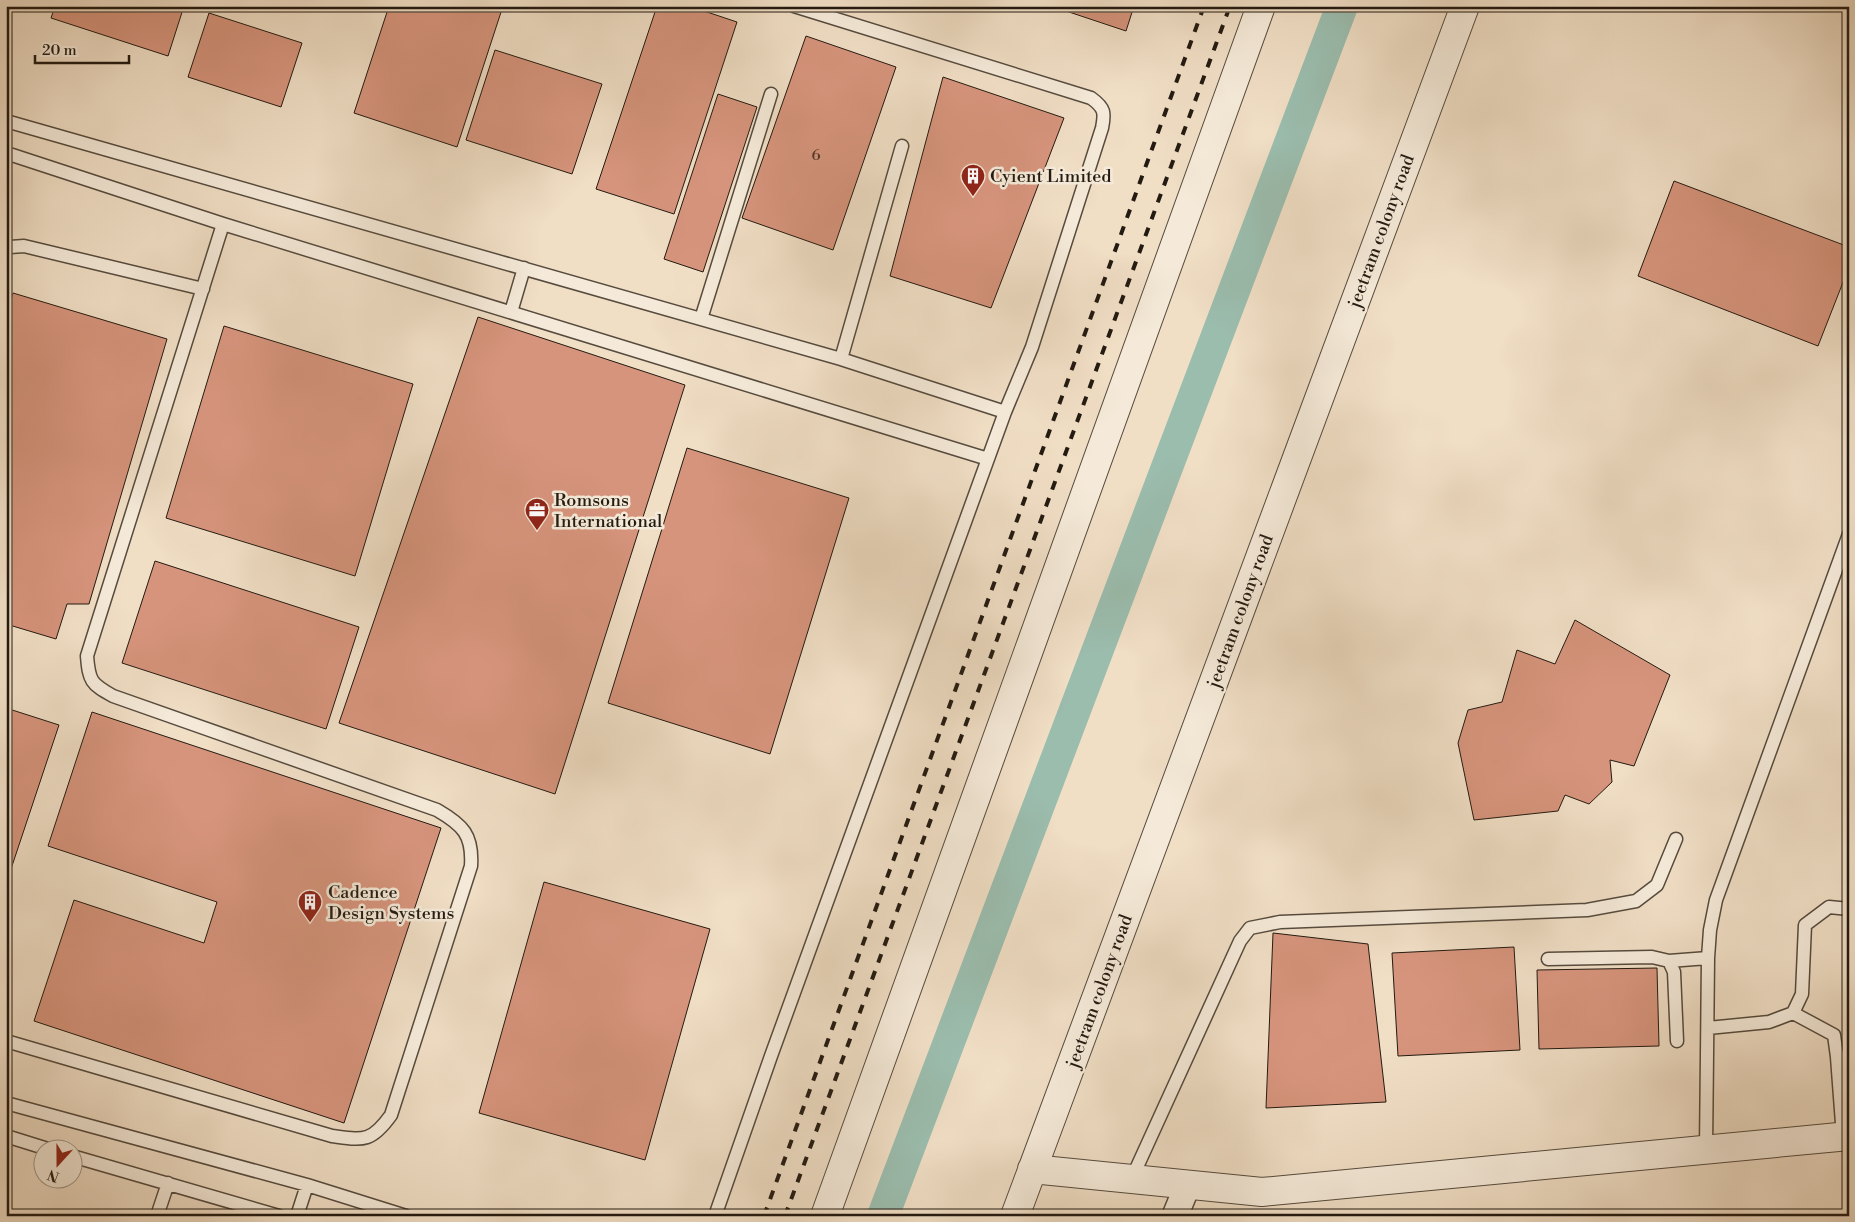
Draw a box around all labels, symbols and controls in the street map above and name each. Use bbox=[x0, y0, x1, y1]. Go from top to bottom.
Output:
scale bar bbox=[35, 32, 129, 64]
text: 20 m bbox=[42, 41, 77, 60]
house number: 6 bbox=[811, 146, 821, 165]
street label: jeetram colony road bbox=[1343, 151, 1420, 312]
building icon: Cyient Limited bbox=[960, 163, 986, 197]
place label: Cyient Limited bbox=[990, 165, 1112, 188]
place label: Romsons International bbox=[554, 489, 663, 533]
office icon: Romsons International bbox=[524, 497, 550, 531]
street label: jeetram colony road bbox=[1202, 531, 1279, 692]
place label: Cadence Design Systems bbox=[328, 881, 455, 925]
building icon: Cadence Design Systems bbox=[297, 889, 323, 923]
street label: jeetram colony road bbox=[1061, 911, 1138, 1072]
north arrow bbox=[32, 1140, 82, 1190]
text: N bbox=[45, 1165, 62, 1186]

